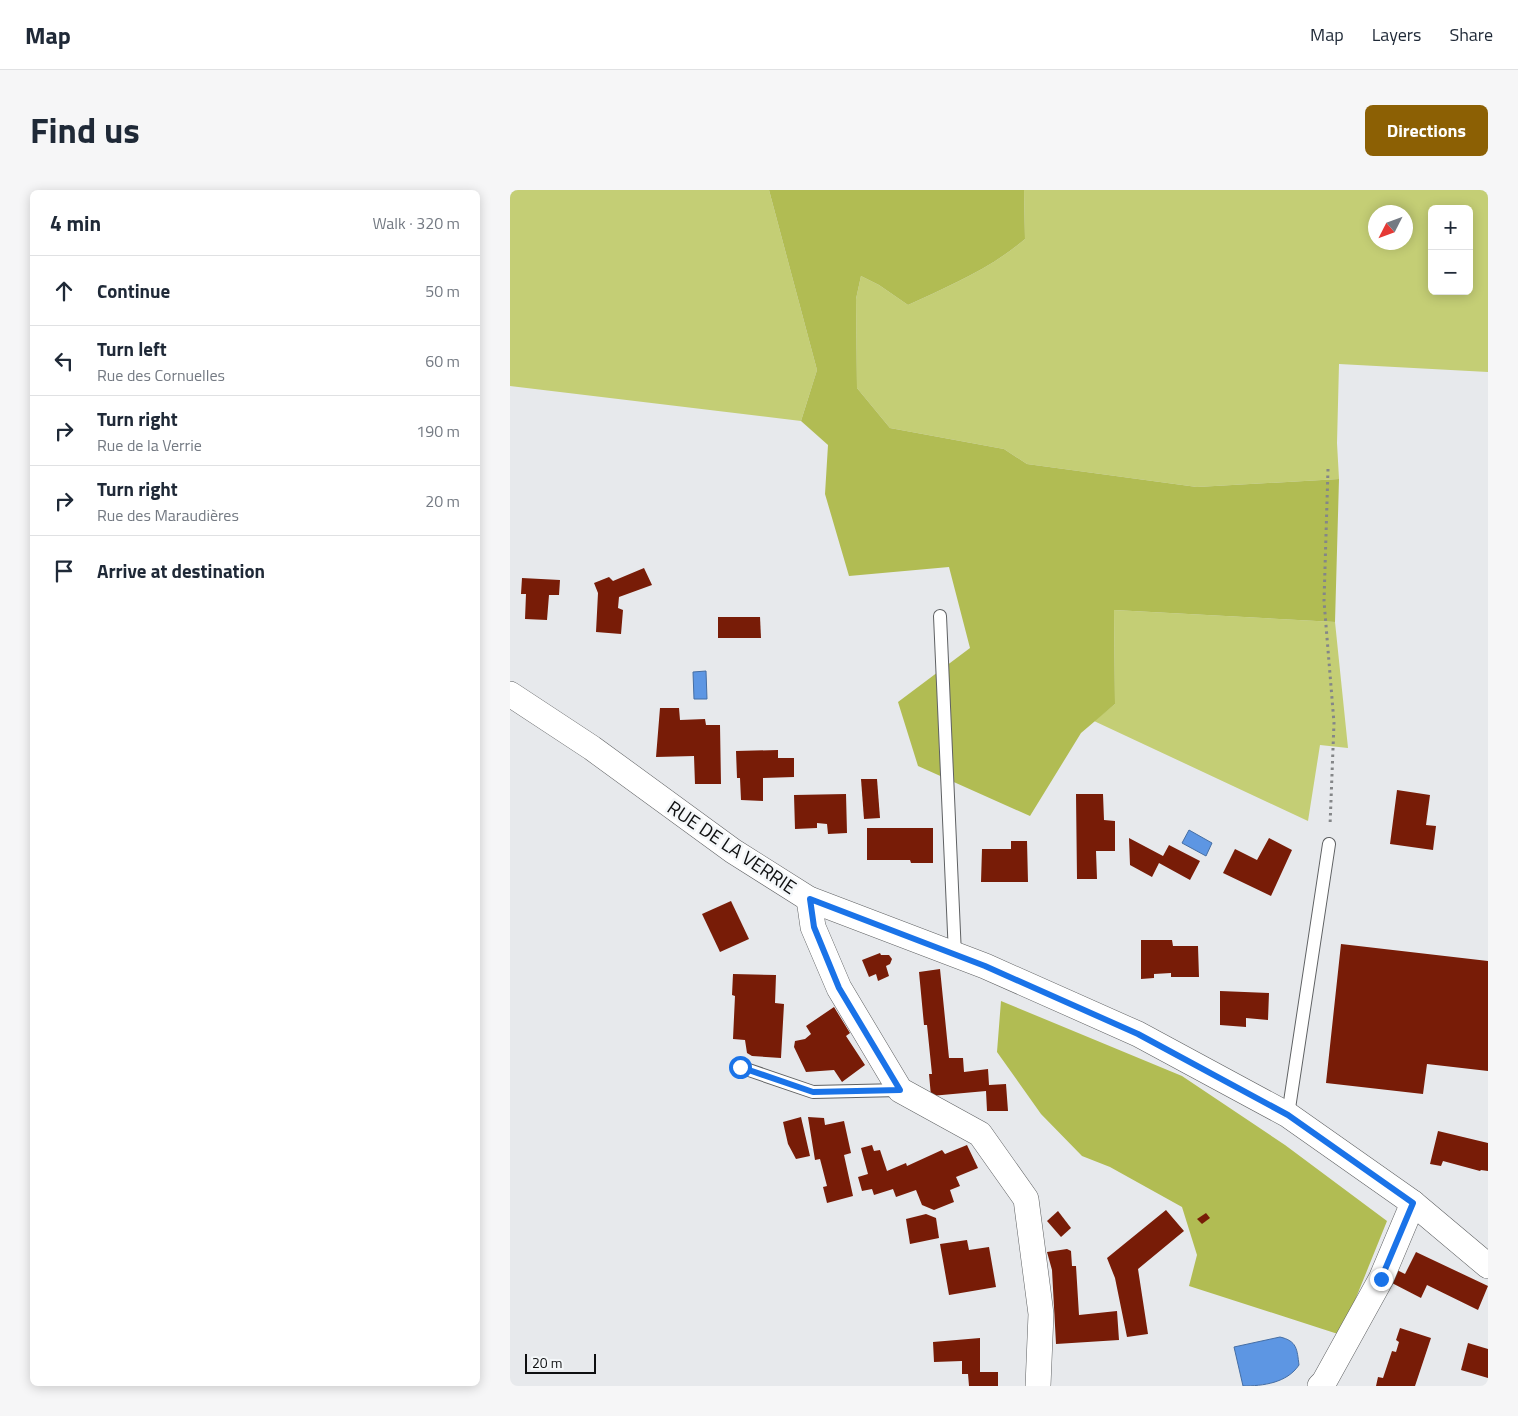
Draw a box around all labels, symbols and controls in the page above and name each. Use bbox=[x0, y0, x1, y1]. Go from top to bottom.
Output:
text: Map bbox=[25, 17, 71, 53]
text: Map bbox=[1310, 21, 1344, 48]
text: Layers bbox=[1372, 21, 1421, 48]
text: Share bbox=[1449, 21, 1493, 48]
text: Find us bbox=[30, 103, 140, 157]
button: Directions bbox=[1365, 105, 1488, 156]
north arrow bbox=[1368, 205, 1413, 250]
map controls bbox=[1428, 205, 1473, 295]
button: + bbox=[1428, 205, 1473, 250]
text: 4 min bbox=[50, 207, 101, 239]
text: Walk · 320 m bbox=[372, 211, 460, 235]
button: − bbox=[1428, 250, 1473, 295]
text: Continue bbox=[97, 276, 170, 305]
icon: ahead bbox=[50, 277, 78, 305]
text: 50 m bbox=[425, 279, 460, 303]
text: Turn left bbox=[97, 334, 167, 363]
icon: left bbox=[50, 347, 78, 375]
text: 60 m bbox=[425, 349, 460, 373]
text: Rue des Cornuelles bbox=[97, 363, 225, 387]
text: Turn right bbox=[97, 404, 178, 433]
icon: right bbox=[50, 417, 78, 445]
text: 190 m bbox=[416, 419, 460, 443]
text: Rue de la Verrie bbox=[97, 433, 202, 457]
text: Turn right bbox=[97, 474, 178, 503]
icon: right bbox=[50, 487, 78, 515]
text: 20 m bbox=[425, 489, 460, 513]
text: Rue des Maraudières bbox=[97, 503, 239, 527]
text: Arrive at destination bbox=[97, 556, 265, 585]
icon: arrive bbox=[50, 557, 78, 585]
street label: RUE DE LA VERRIE bbox=[662, 793, 803, 901]
route start bbox=[729, 1056, 752, 1079]
route end bbox=[1370, 1268, 1393, 1291]
scale bar bbox=[525, 1351, 596, 1374]
text: 20 m bbox=[532, 1352, 562, 1373]

